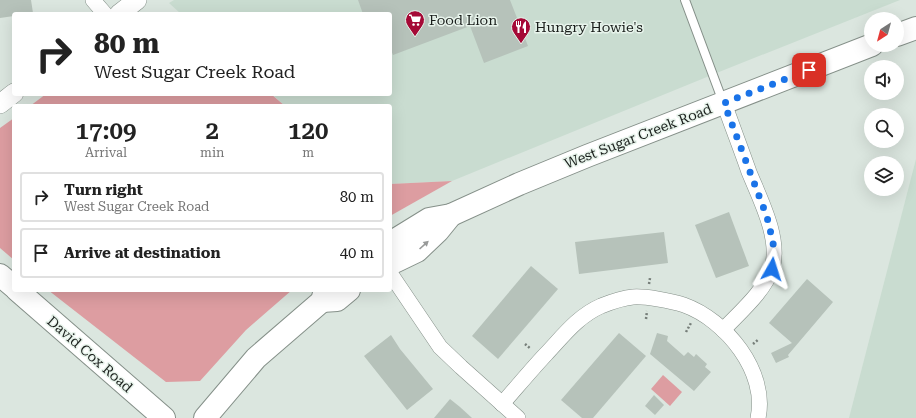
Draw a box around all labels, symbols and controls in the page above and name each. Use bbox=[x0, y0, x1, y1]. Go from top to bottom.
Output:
supermarket icon: Food Lion bbox=[404, 9, 426, 37]
place label: Food Lion bbox=[429, 12, 497, 28]
north arrow bbox=[864, 12, 904, 52]
map controls bbox=[864, 12, 904, 196]
restaurant icon: Hungry Howie's bbox=[510, 16, 532, 44]
place label: Hungry Howie's bbox=[535, 19, 643, 35]
text: 80 m bbox=[94, 27, 159, 60]
icon: right bbox=[28, 28, 80, 80]
pin bbox=[792, 53, 826, 87]
icon: arrive bbox=[798, 59, 820, 81]
button: sound bbox=[864, 60, 904, 100]
text: West Sugar Creek Road bbox=[94, 61, 295, 82]
street label: West Sugar Creek Road bbox=[562, 100, 714, 172]
button: search bbox=[864, 108, 904, 148]
text: 17:09 bbox=[76, 117, 136, 145]
text: 2 bbox=[206, 117, 219, 145]
text: 120 bbox=[288, 117, 328, 145]
text: Arrival bbox=[85, 145, 127, 160]
text: min bbox=[200, 145, 224, 160]
text: m bbox=[302, 145, 314, 160]
button: layers bbox=[864, 156, 904, 196]
text: Turn right bbox=[64, 181, 143, 199]
icon: right bbox=[30, 186, 52, 208]
text: 80 m bbox=[340, 188, 374, 206]
text: West Sugar Creek Road bbox=[64, 199, 209, 214]
one-way arrow bbox=[418, 240, 429, 249]
icon: arrive bbox=[30, 242, 52, 264]
text: Arrive at destination bbox=[64, 244, 220, 262]
text: 40 m bbox=[340, 244, 374, 262]
position arrow bbox=[751, 248, 793, 290]
street label: David Cox Road bbox=[44, 313, 136, 395]

